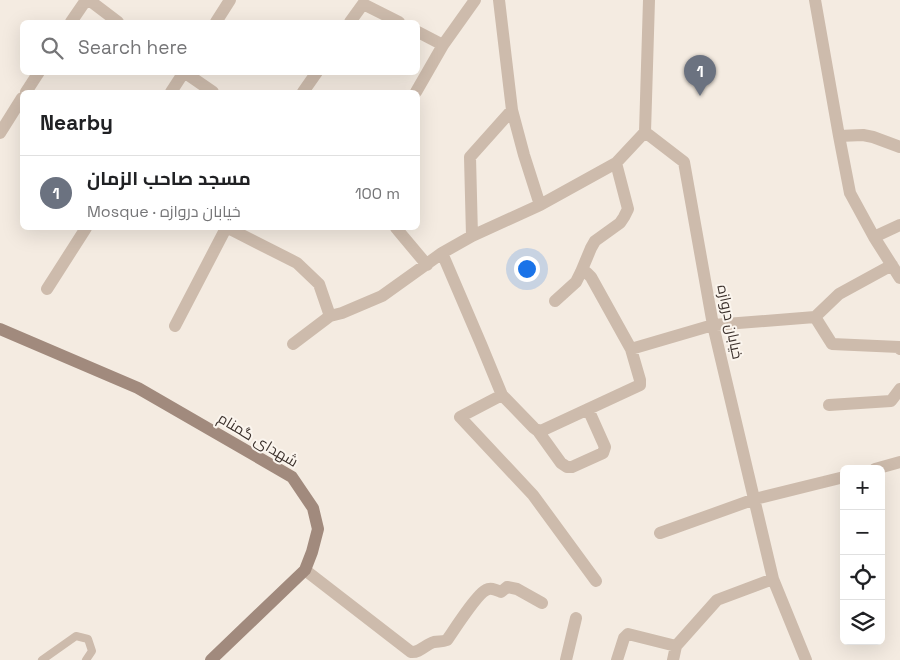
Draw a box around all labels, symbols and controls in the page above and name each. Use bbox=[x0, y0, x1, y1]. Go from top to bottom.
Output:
search box bbox=[20, 20, 420, 75]
icon: search bbox=[38, 34, 66, 62]
text: Search here bbox=[78, 35, 188, 60]
pin: 1 bbox=[684, 55, 716, 96]
text: Nearby bbox=[40, 109, 113, 136]
text: مسجد صاحب الزمان bbox=[87, 166, 251, 191]
text: 1 bbox=[52, 183, 60, 204]
text: 100 m bbox=[355, 183, 400, 204]
text: Mosque · خیابان دروازه bbox=[87, 201, 241, 222]
your location bbox=[514, 256, 540, 282]
street label: خیابان دروازه bbox=[712, 283, 748, 361]
street label: شهدای گمنام bbox=[214, 408, 302, 472]
map controls bbox=[840, 465, 885, 645]
button: + bbox=[840, 465, 885, 510]
button: − bbox=[840, 510, 885, 555]
button: locate bbox=[840, 555, 885, 600]
button: layers bbox=[840, 600, 885, 645]

